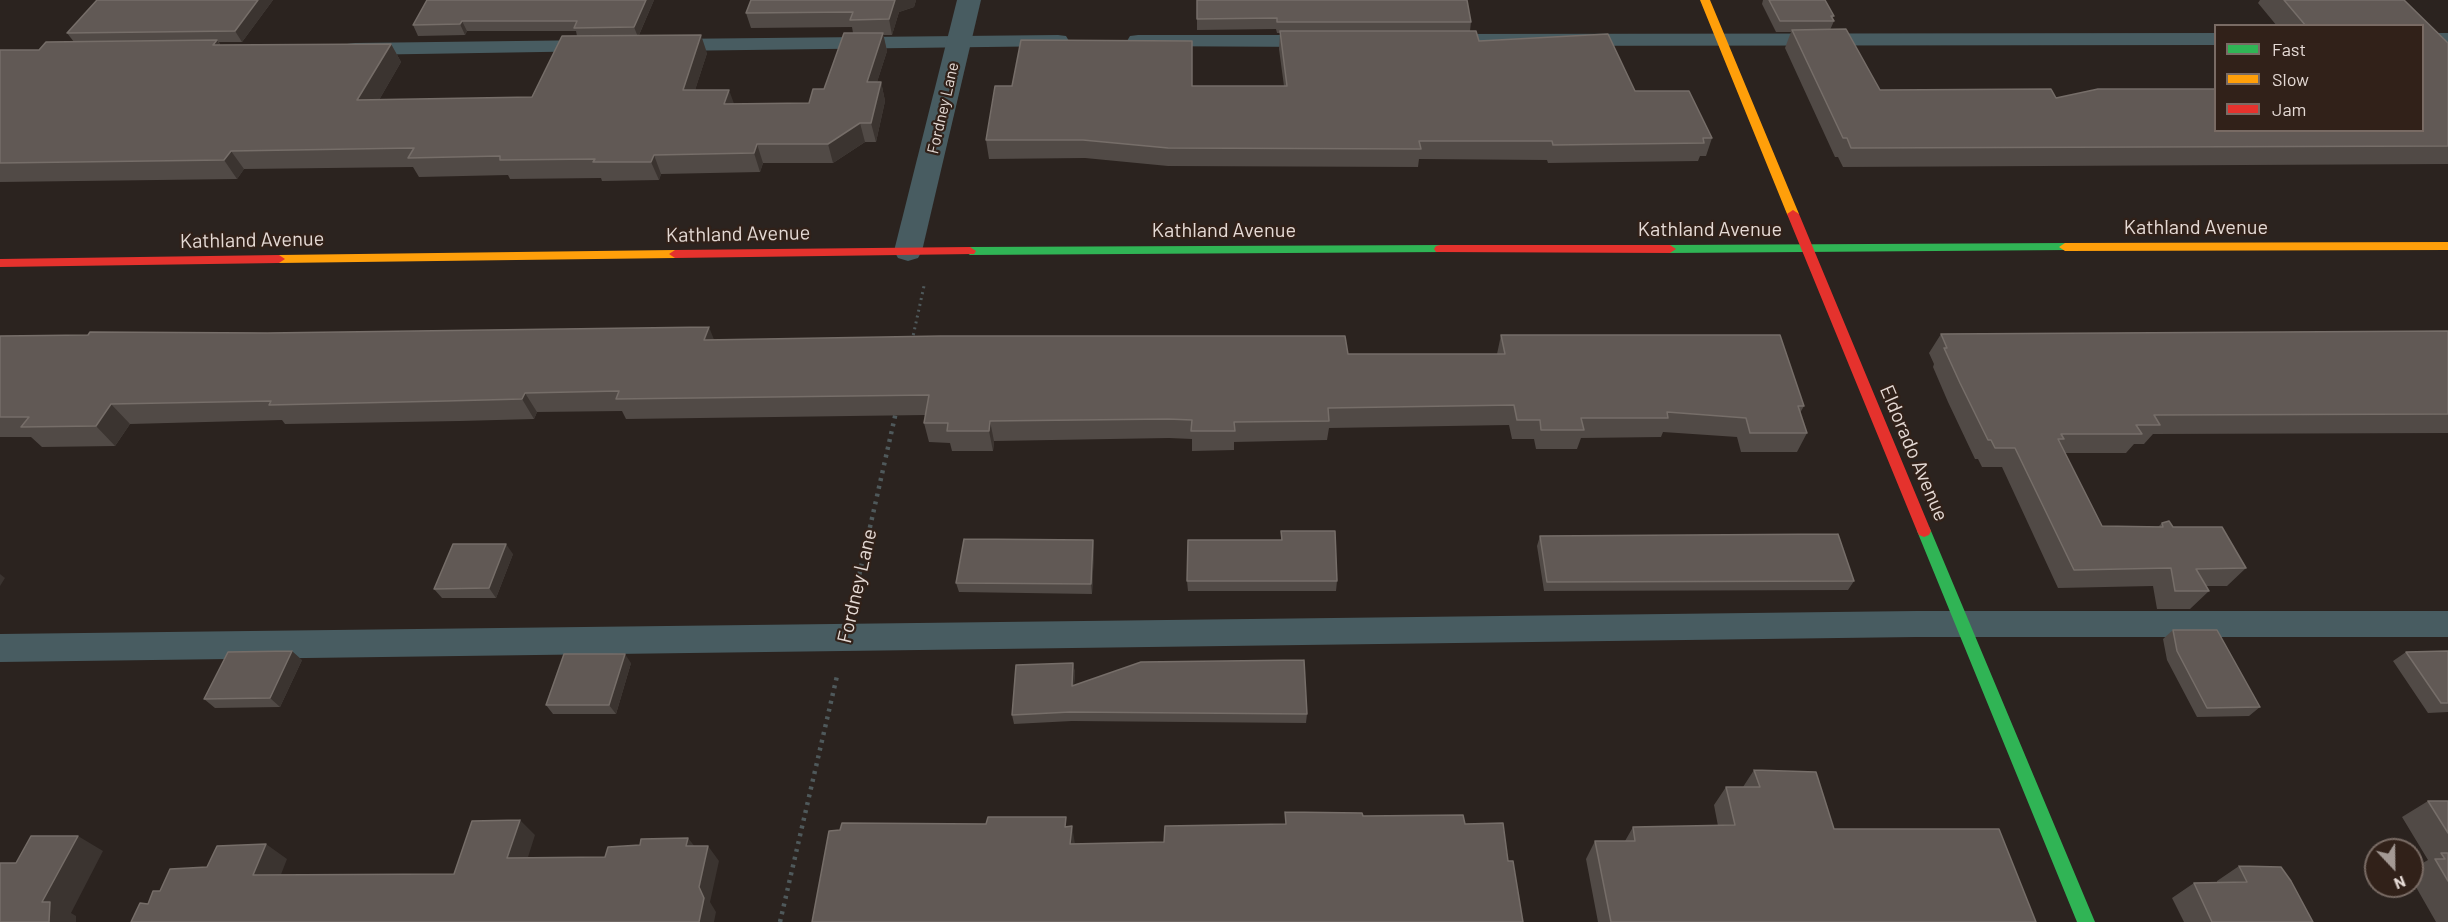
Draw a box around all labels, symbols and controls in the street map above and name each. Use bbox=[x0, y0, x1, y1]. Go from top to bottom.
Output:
legend bbox=[2214, 24, 2424, 132]
text: Fast bbox=[2272, 38, 2306, 60]
street label: Fordney Lane bbox=[923, 60, 963, 156]
text: Slow bbox=[2272, 68, 2309, 90]
text: Jam bbox=[2272, 98, 2306, 120]
street label: Kathland Avenue bbox=[2124, 215, 2268, 239]
street label: Kathland Avenue bbox=[1638, 217, 1782, 241]
street label: Kathland Avenue bbox=[1152, 218, 1296, 242]
street label: Kathland Avenue bbox=[666, 221, 810, 247]
street label: Kathland Avenue bbox=[180, 227, 324, 253]
street label: Eldorado Avenue bbox=[1875, 381, 1953, 525]
street label: Fordney Lane bbox=[832, 526, 882, 646]
north arrow bbox=[2364, 838, 2424, 898]
text: N bbox=[2392, 872, 2409, 894]

